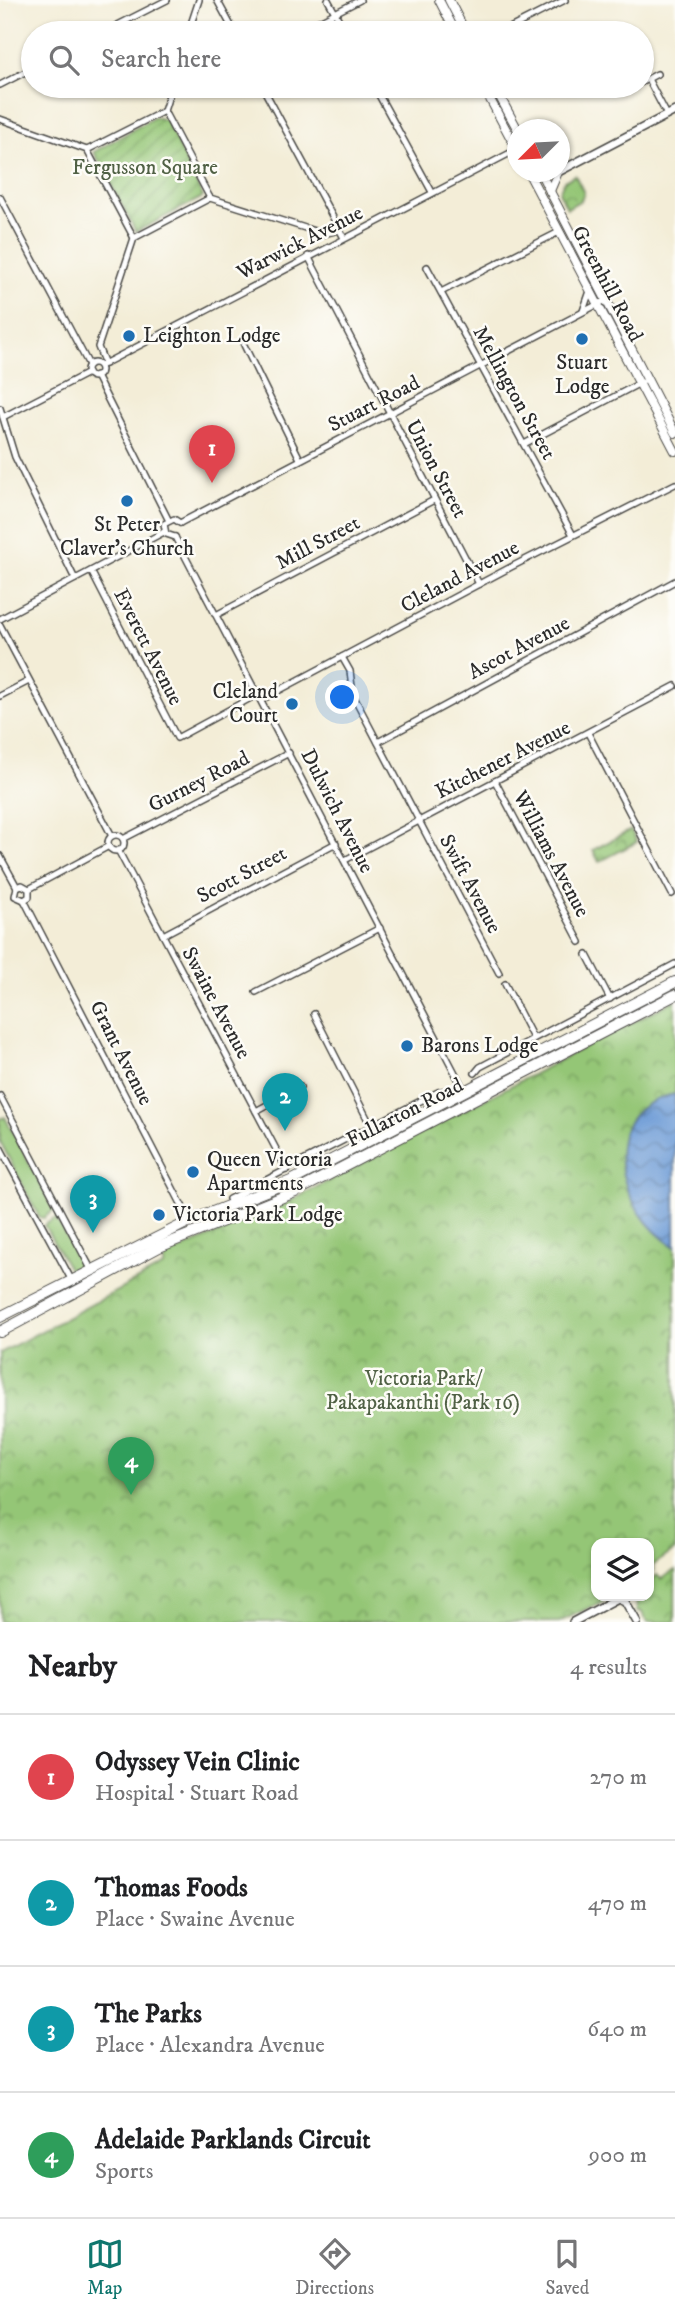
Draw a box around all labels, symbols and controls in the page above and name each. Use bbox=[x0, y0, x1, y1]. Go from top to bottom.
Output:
search box bbox=[21, 21, 654, 98]
icon: search bbox=[45, 41, 83, 79]
text: Search here bbox=[101, 43, 221, 76]
north arrow bbox=[507, 119, 570, 182]
park label: Fergusson Square bbox=[72, 155, 218, 181]
street label: Warwick Avenue bbox=[232, 200, 368, 286]
street label: Greenhill Road bbox=[566, 221, 649, 347]
street label: Mellington Street bbox=[467, 322, 562, 465]
place label: Leighton Lodge bbox=[143, 323, 281, 349]
marker: Leighton Lodge bbox=[121, 328, 137, 344]
marker: Stuart Lodge bbox=[574, 331, 590, 347]
place label: Stuart Lodge bbox=[555, 350, 610, 400]
street label: Stuart Road bbox=[324, 370, 425, 438]
street label: Union Street bbox=[399, 415, 473, 523]
pin: 1 bbox=[189, 425, 235, 483]
marker: St Peter Claver's Church bbox=[119, 493, 135, 509]
street label: Mill Street bbox=[272, 510, 365, 576]
place label: St Peter Claver's Church bbox=[60, 512, 194, 562]
street label: Cleland Avenue bbox=[396, 535, 524, 619]
street label: Everett Avenue bbox=[108, 584, 189, 710]
street label: Ascot Avenue bbox=[464, 610, 575, 686]
place label: Cleland Court bbox=[212, 679, 279, 729]
your location bbox=[325, 680, 359, 714]
marker: Cleland Court bbox=[284, 696, 300, 712]
street label: Kitchener Avenue bbox=[431, 715, 575, 805]
street label: Gurney Road bbox=[144, 745, 254, 819]
street label: Dulwich Avenue bbox=[295, 745, 380, 878]
street label: Williams Avenue bbox=[506, 785, 595, 922]
street label: Swift Avenue bbox=[433, 830, 507, 938]
street label: Scott Street bbox=[193, 840, 292, 909]
street label: Swaine Avenue bbox=[176, 942, 257, 1064]
street label: Grant Avenue bbox=[84, 996, 159, 1110]
place label: Barons Lodge bbox=[421, 1033, 539, 1059]
marker: Barons Lodge bbox=[399, 1038, 415, 1054]
street label: Fullarton Road bbox=[342, 1072, 468, 1154]
pin: 2 bbox=[262, 1073, 308, 1131]
place label: Queen Victoria Apartments bbox=[207, 1147, 332, 1197]
marker: Queen Victoria Apartments bbox=[185, 1164, 201, 1180]
pin: 3 bbox=[70, 1175, 116, 1233]
place label: Victoria Park Lodge bbox=[172, 1202, 343, 1228]
marker: Victoria Park Lodge bbox=[151, 1207, 167, 1223]
park label: Victoria Park/ Pakapakanthi (Park 16) bbox=[326, 1366, 520, 1416]
pin: 4 bbox=[108, 1437, 154, 1495]
map controls bbox=[591, 1538, 654, 1601]
button: layers bbox=[591, 1538, 654, 1601]
text: Nearby bbox=[28, 1649, 117, 1686]
text: 4 results bbox=[570, 1653, 647, 1682]
text: Odyssey Vein Clinic bbox=[95, 1746, 300, 1779]
text: 1 bbox=[47, 1763, 55, 1792]
text: 270 m bbox=[590, 1763, 647, 1792]
text: Hospital · Stuart Road bbox=[95, 1779, 298, 1808]
text: Thomas Foods bbox=[95, 1872, 248, 1905]
text: 2 bbox=[45, 1889, 57, 1918]
text: 470 m bbox=[588, 1889, 647, 1918]
text: Place · Swaine Avenue bbox=[95, 1905, 295, 1934]
text: The Parks bbox=[95, 1998, 202, 2031]
text: 3 bbox=[47, 2015, 55, 2044]
text: 640 m bbox=[587, 2015, 647, 2044]
text: Place · Alexandra Avenue bbox=[95, 2031, 325, 2060]
text: Adelaide Parklands Circuit bbox=[95, 2124, 370, 2157]
text: 4 bbox=[44, 2141, 58, 2170]
text: 900 m bbox=[589, 2141, 647, 2170]
text: Sports bbox=[95, 2157, 153, 2186]
tab: Map bbox=[86, 2235, 124, 2300]
tab: Directions bbox=[295, 2235, 374, 2300]
tab: Saved bbox=[546, 2235, 589, 2300]

